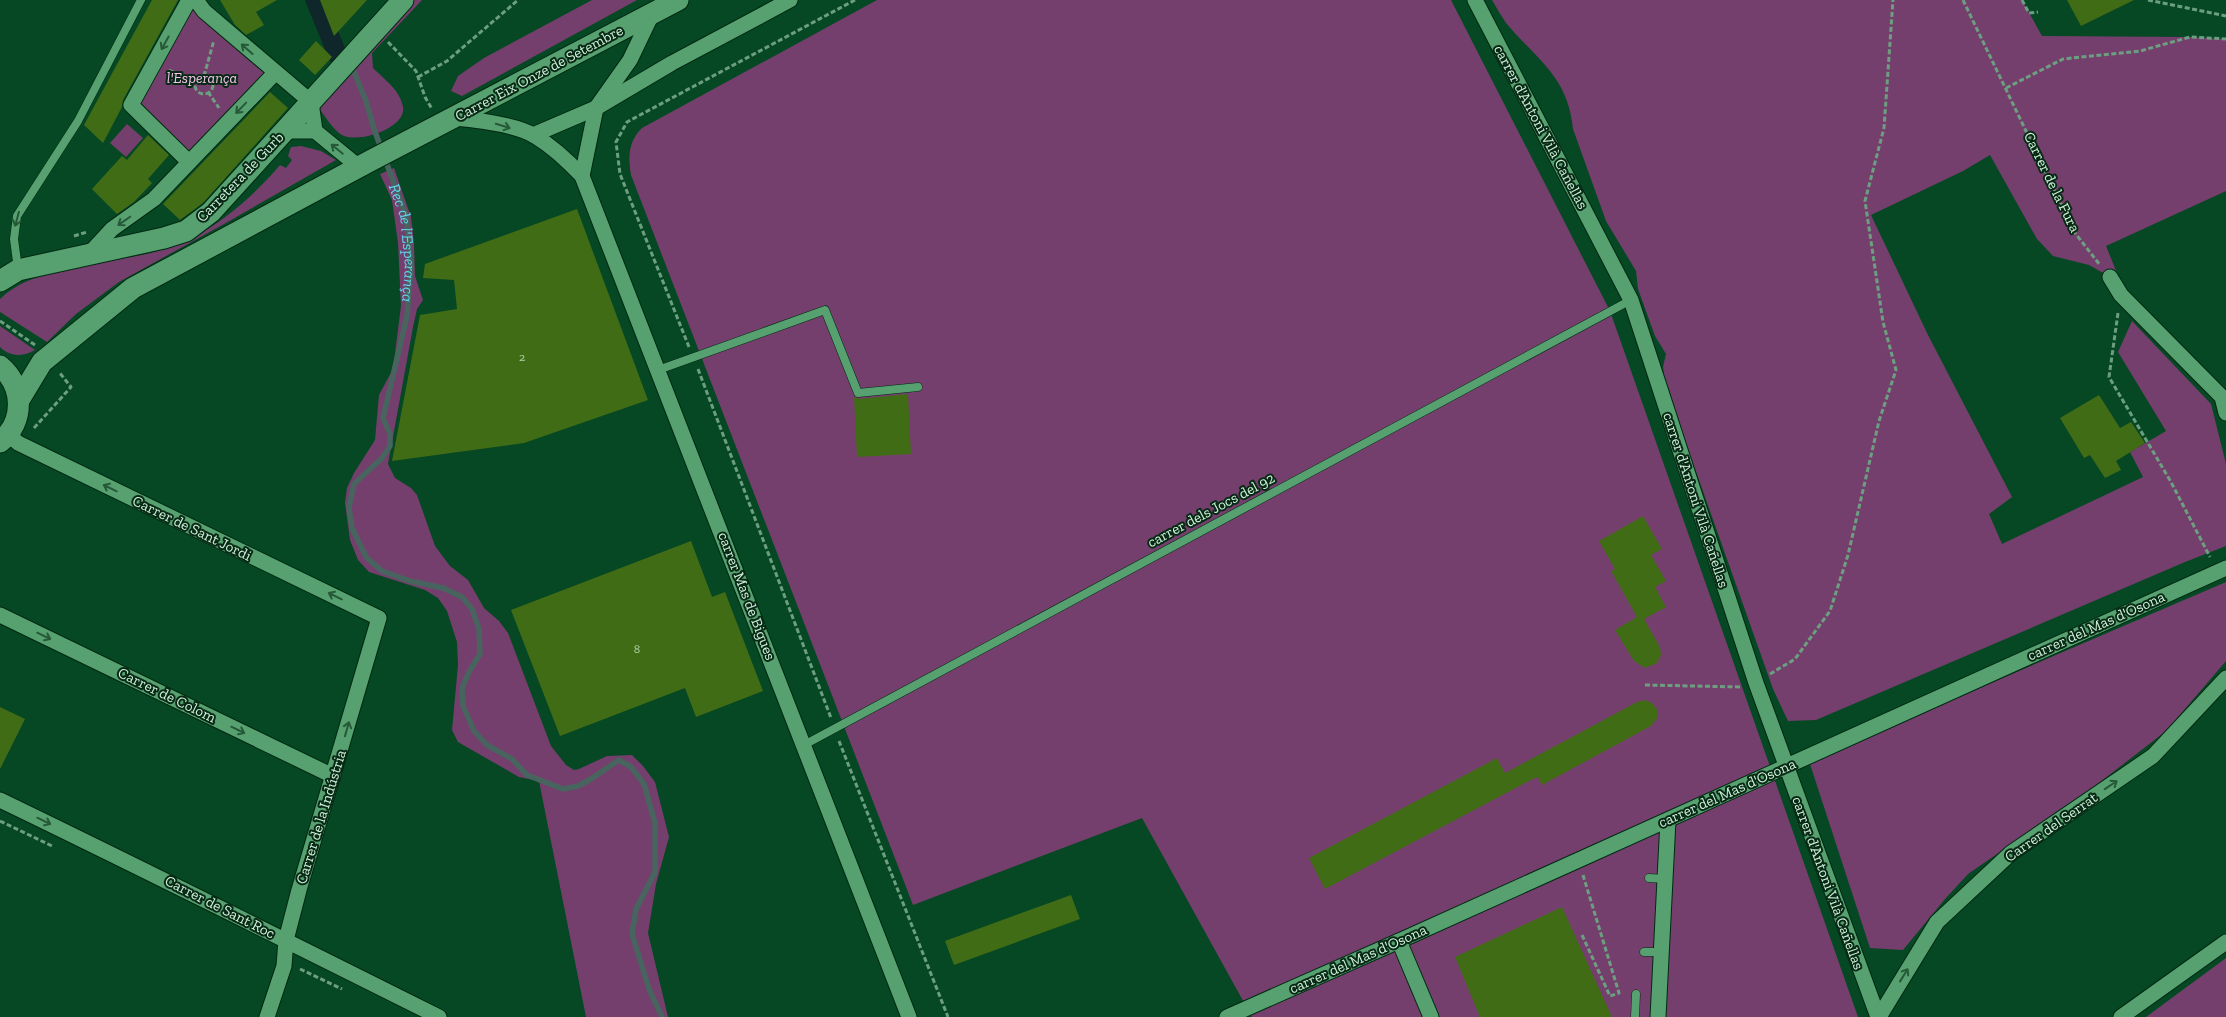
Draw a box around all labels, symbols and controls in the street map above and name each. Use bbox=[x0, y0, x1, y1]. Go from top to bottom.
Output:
street label: Carrer Eix Onze de Setembre bbox=[452, 21, 626, 125]
one-way arrow bbox=[160, 35, 170, 50]
street label: carrer d'Antoni Vilà Cañellas bbox=[1490, 42, 1592, 212]
one-way arrow bbox=[240, 43, 253, 54]
park label: l'Esperança bbox=[167, 69, 237, 87]
one-way arrow bbox=[235, 102, 247, 115]
one-way arrow bbox=[494, 121, 510, 131]
street label: Carretera de Gurb bbox=[193, 128, 287, 226]
street label: Carrer de la Fura bbox=[2020, 129, 2084, 235]
one-way arrow bbox=[331, 143, 344, 154]
water label: Rec de l'Esperança bbox=[385, 181, 420, 303]
one-way arrow bbox=[12, 211, 22, 227]
one-way arrow bbox=[117, 216, 131, 226]
house number: 2 bbox=[519, 350, 525, 364]
street label: carrer d'Antoni Vilà Cañellas bbox=[1659, 410, 1733, 590]
street label: carrer dels Jocs del 92 bbox=[1144, 469, 1278, 551]
one-way arrow bbox=[102, 483, 117, 493]
street label: Carrer de Sant Jordi bbox=[130, 491, 254, 565]
street label: carrer Mas de Bigues bbox=[714, 529, 780, 663]
street label: carrer del Mas d'Osona bbox=[2025, 588, 2167, 664]
one-way arrow bbox=[328, 591, 343, 601]
one-way arrow bbox=[36, 632, 51, 642]
house number: 8 bbox=[634, 642, 640, 656]
street label: Carrer de Colom bbox=[115, 664, 219, 727]
one-way arrow bbox=[342, 722, 352, 738]
one-way arrow bbox=[230, 725, 245, 735]
street label: Carrer de la Indústria bbox=[292, 748, 350, 886]
street label: carrer del Mas d'Osona bbox=[1656, 755, 1798, 831]
one-way arrow bbox=[2104, 780, 2118, 790]
street label: Carrer del Serrat bbox=[2001, 788, 2101, 866]
street label: carrer d'Antoni Vilà Cañellas bbox=[1788, 794, 1868, 972]
one-way arrow bbox=[36, 817, 51, 826]
street label: Carrer de Sant Roc bbox=[162, 871, 278, 943]
street label: carrer del Mas d'Osona bbox=[1287, 921, 1429, 997]
one-way arrow bbox=[1900, 969, 1910, 983]

